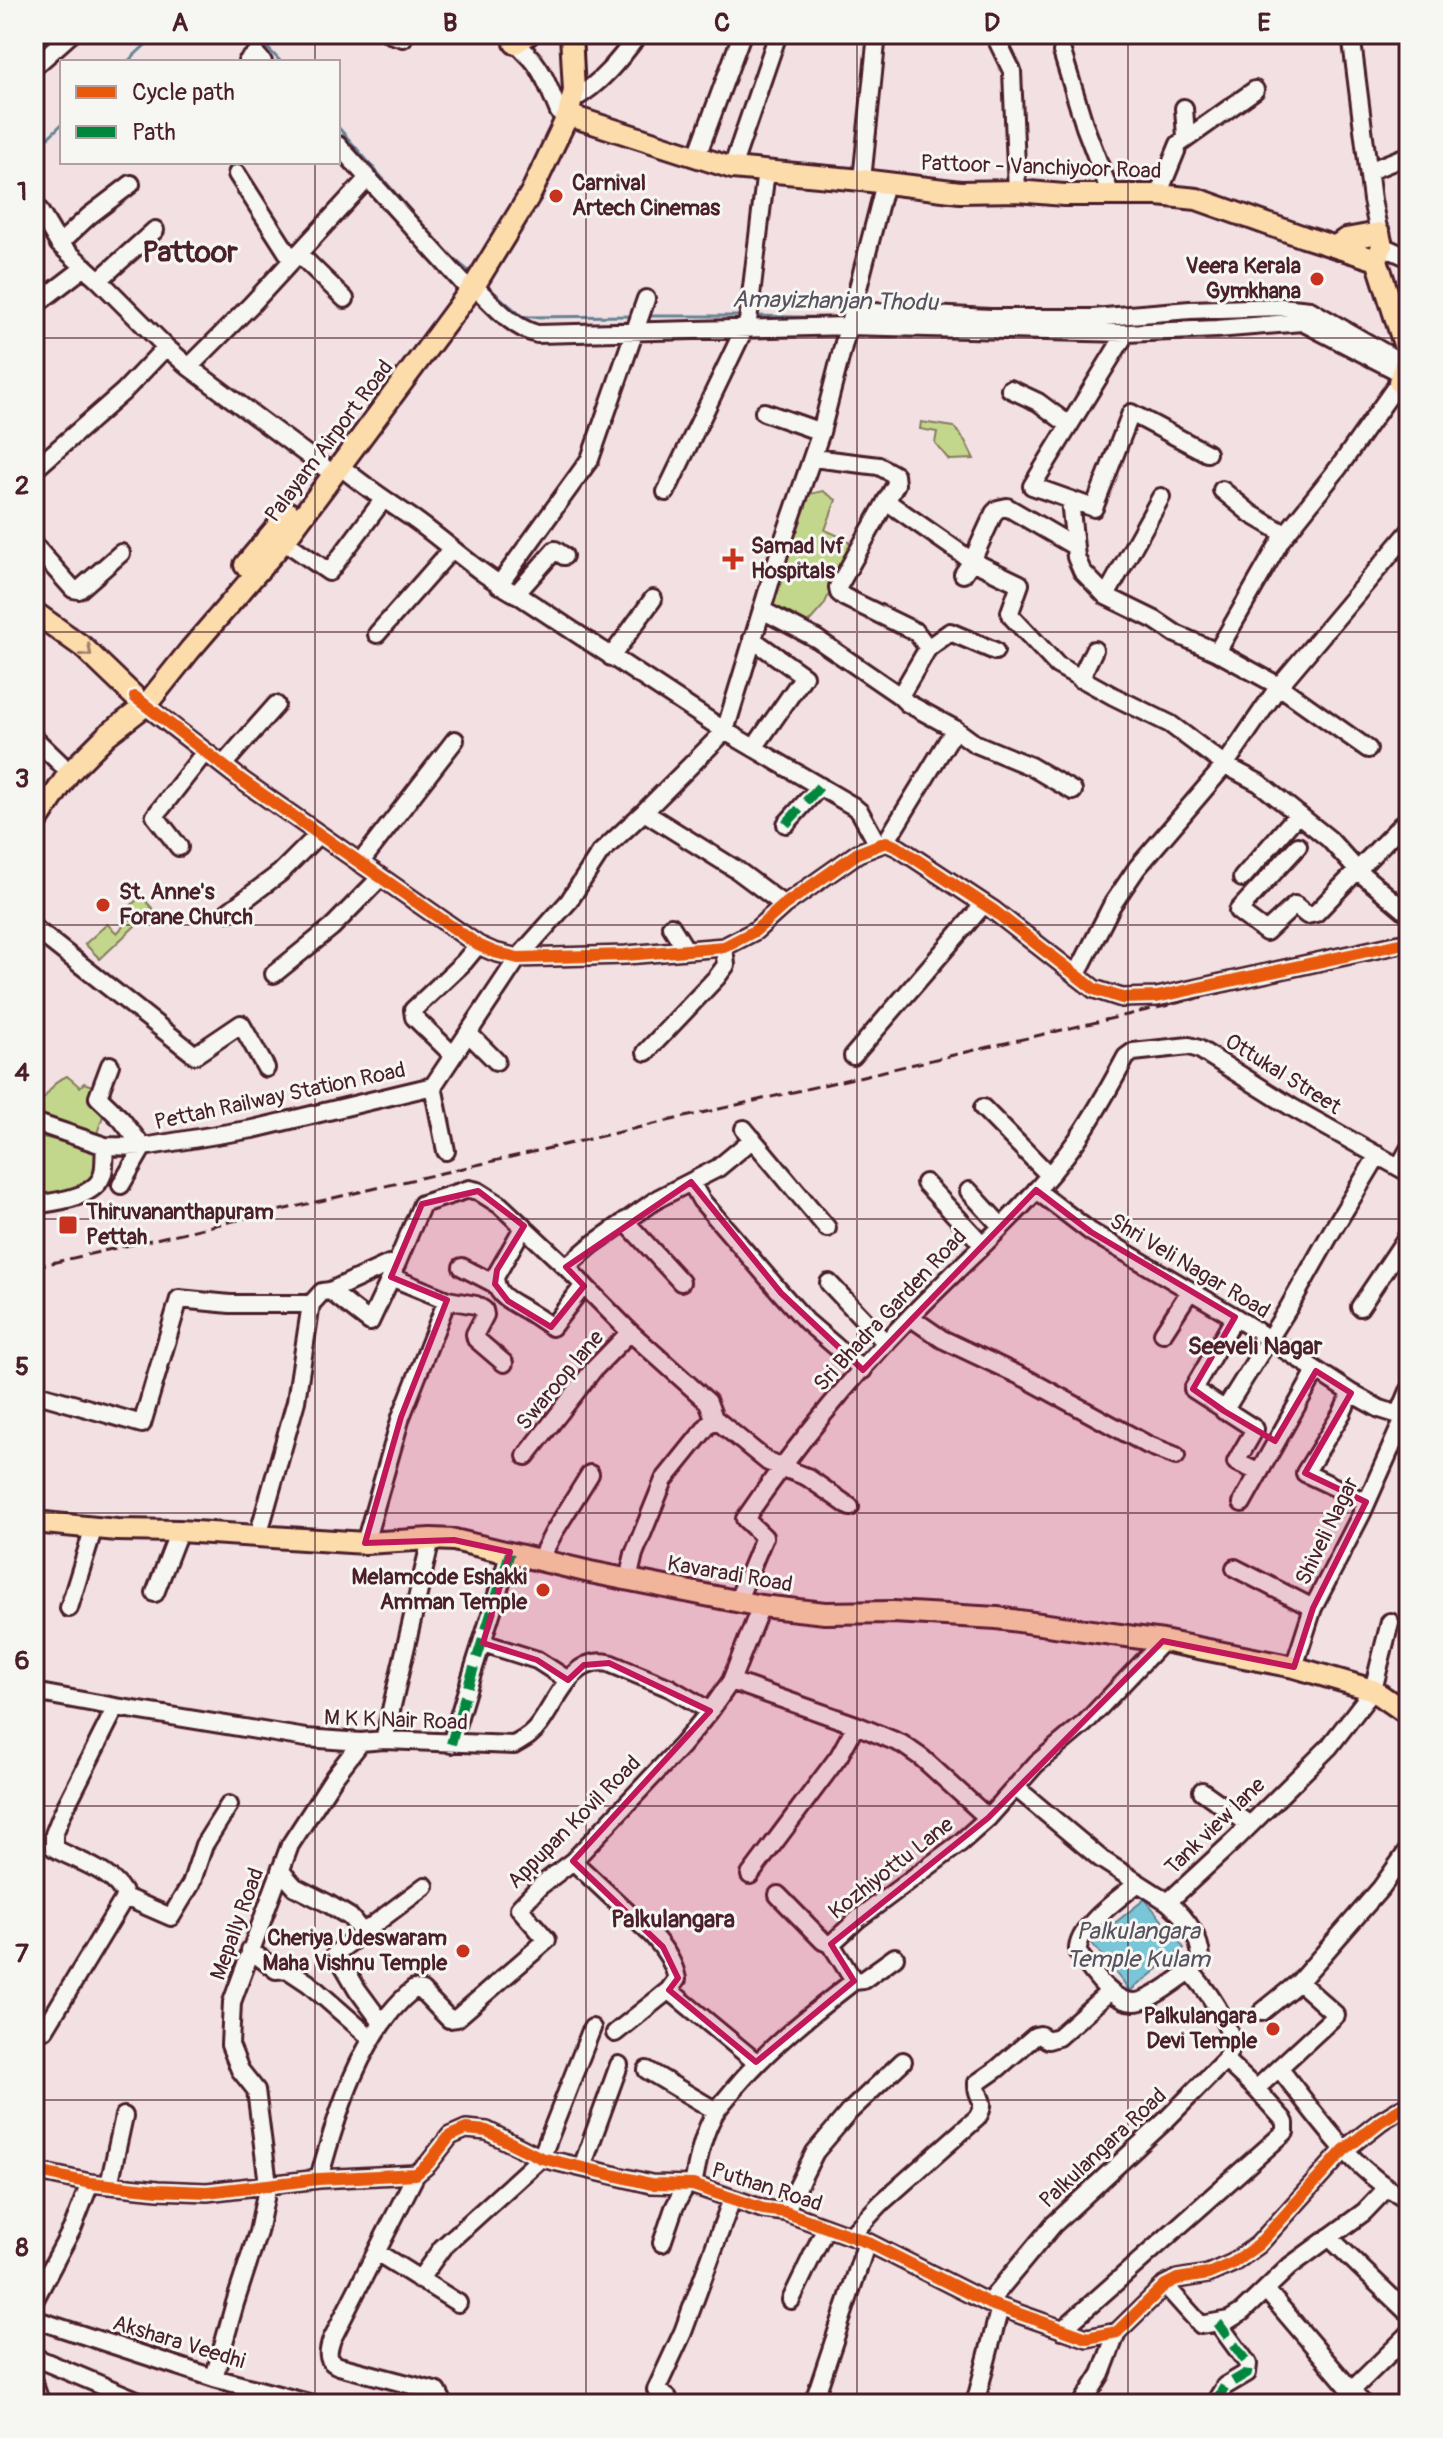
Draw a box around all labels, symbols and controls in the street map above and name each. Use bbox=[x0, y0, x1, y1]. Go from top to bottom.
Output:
text: A bbox=[172, 7, 189, 39]
text: B bbox=[443, 7, 457, 39]
text: C bbox=[714, 7, 730, 39]
text: D bbox=[984, 7, 1000, 39]
text: E bbox=[1257, 7, 1271, 39]
legend bbox=[60, 60, 340, 164]
text: Cycle path bbox=[132, 78, 235, 107]
text: Path bbox=[132, 118, 176, 147]
street label: Pattoor - Vanchiyoor Road bbox=[920, 149, 1162, 185]
place label: Carnival Artech Cinemas bbox=[572, 169, 720, 222]
text: 1 bbox=[17, 176, 27, 208]
marker: Carnival Artech Cinemas bbox=[547, 187, 565, 205]
district label: Pattoor bbox=[142, 234, 238, 271]
place label: Veera Kerala Gymkhana bbox=[1186, 252, 1301, 305]
marker: Veera Kerala Gymkhana bbox=[1308, 270, 1326, 288]
water label: Amayizhanjan Thodu bbox=[732, 285, 940, 317]
street label: Palayam Airport Road bbox=[259, 354, 399, 528]
text: 2 bbox=[15, 470, 29, 502]
place label: Samad Ivf Hospitals bbox=[751, 532, 845, 585]
marker: Samad Ivf Hospitals bbox=[722, 548, 744, 570]
one-way arrow bbox=[77, 642, 92, 656]
text: 3 bbox=[15, 763, 29, 795]
place label: St. Anne's Forane Church bbox=[119, 878, 253, 931]
marker: St. Anne's Forane Church bbox=[94, 896, 112, 914]
street label: Ottukal Street bbox=[1220, 1027, 1346, 1121]
street label: Pettah Railway Station Road bbox=[152, 1056, 408, 1136]
text: 4 bbox=[14, 1057, 30, 1089]
place label: Thiruvananthapuram Pettah bbox=[85, 1198, 274, 1251]
street label: Shri Veli Nagar Road bbox=[1105, 1207, 1275, 1325]
marker: Thiruvananthapuram Pettah bbox=[57, 1214, 79, 1236]
street label: Sri Bhadra Garden Road bbox=[807, 1223, 973, 1397]
street label: Swaroop lane bbox=[510, 1324, 610, 1436]
district label: Seeveli Nagar bbox=[1188, 1332, 1323, 1361]
text: 5 bbox=[15, 1351, 29, 1383]
street label: Shiveli Nagar bbox=[1289, 1472, 1365, 1590]
street label: Kavaradi Road bbox=[665, 1549, 795, 1599]
place label: Melamcode Eshakki Amman Temple bbox=[352, 1563, 528, 1616]
marker: Melamcode Eshakki Amman Temple bbox=[534, 1581, 552, 1599]
text: 6 bbox=[14, 1645, 30, 1677]
street label: M K K Nair Road bbox=[324, 1703, 468, 1737]
street label: Appupan Kovil Road bbox=[501, 1749, 647, 1895]
street label: Tank view lane bbox=[1159, 1771, 1271, 1881]
street label: Kozhiyottu Lane bbox=[823, 1810, 959, 1926]
street label: Mepally Road bbox=[204, 1864, 270, 1984]
district label: Palkulangara bbox=[611, 1905, 735, 1934]
water label: Palkulangara Temple Kulam bbox=[1066, 1917, 1211, 1974]
place label: Cheriya Udeswaram Maha Vishnu Temple bbox=[263, 1924, 448, 1977]
text: 7 bbox=[15, 1938, 29, 1970]
marker: Cheriya Udeswaram Maha Vishnu Temple bbox=[454, 1942, 472, 1960]
place label: Palkulangara Devi Temple bbox=[1143, 2002, 1258, 2055]
marker: Palkulangara Devi Temple bbox=[1264, 2020, 1282, 2038]
street label: Palkulangara Road bbox=[1033, 2082, 1173, 2214]
street label: Puthan Road bbox=[708, 2156, 826, 2218]
text: 8 bbox=[15, 2232, 29, 2264]
street label: Akshara Veedhi bbox=[109, 2309, 249, 2375]

